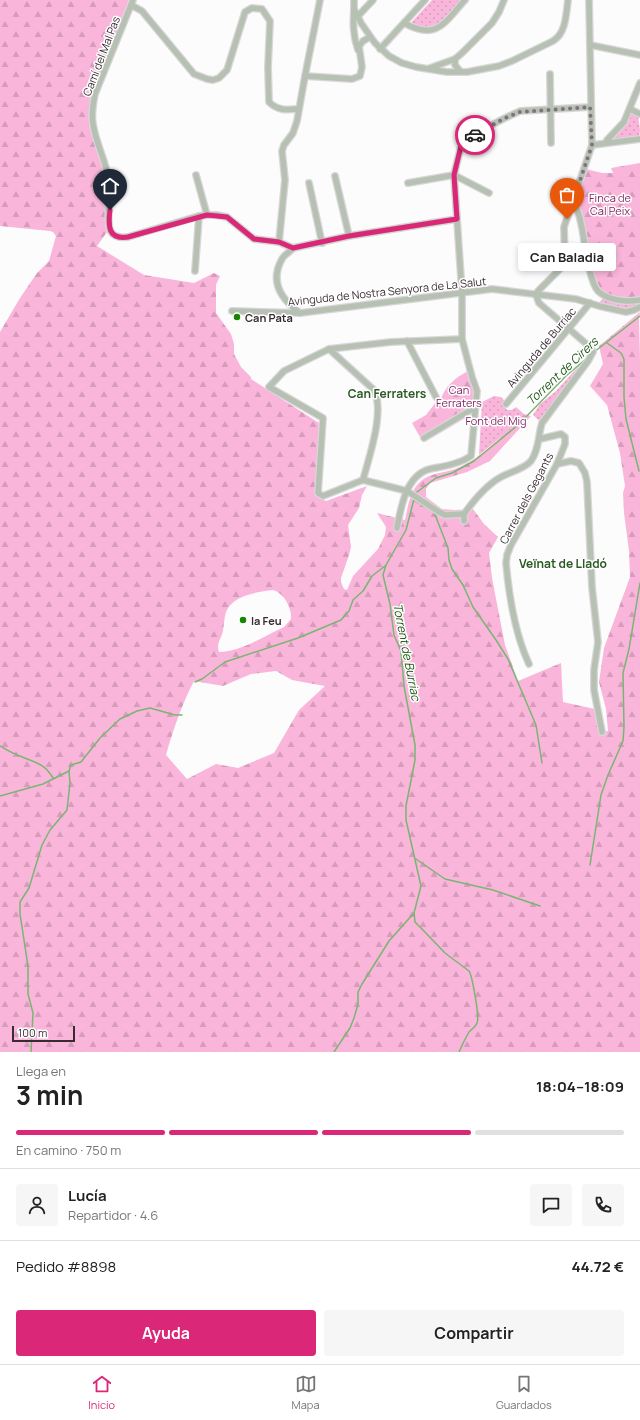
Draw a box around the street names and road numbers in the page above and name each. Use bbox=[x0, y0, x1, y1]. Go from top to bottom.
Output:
street label: Camí del Mal Pas bbox=[79, 14, 123, 98]
street label: Avinguda de Nostra Senyora de La Salut bbox=[287, 273, 487, 309]
street label: Avinguda de Burriac bbox=[503, 304, 579, 390]
street label: Carrer dels Gegants bbox=[496, 450, 557, 546]

